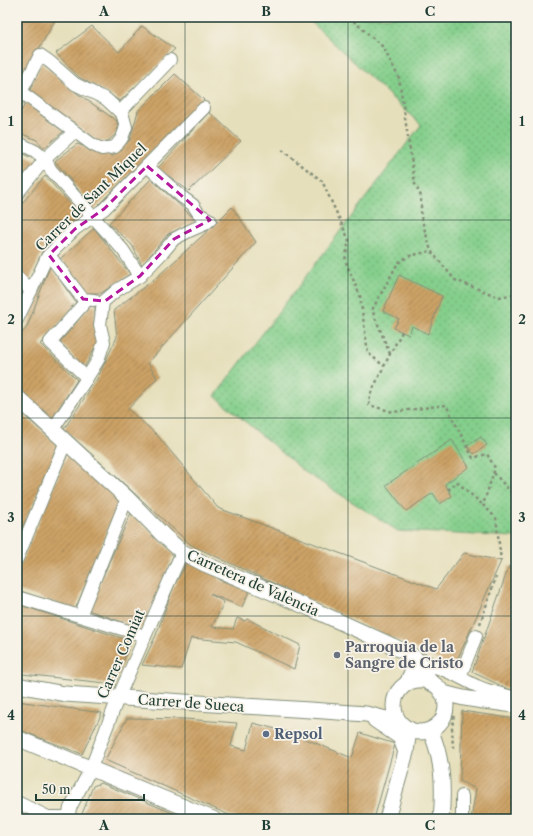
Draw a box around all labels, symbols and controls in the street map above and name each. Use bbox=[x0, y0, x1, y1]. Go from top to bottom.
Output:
text: A bbox=[98, 3, 110, 19]
text: B bbox=[261, 3, 271, 19]
text: C bbox=[425, 3, 435, 19]
text: 1 bbox=[8, 113, 14, 129]
text: 1 bbox=[519, 113, 525, 129]
street label: Carrer de Sant Miquel bbox=[32, 139, 150, 255]
text: 2 bbox=[7, 311, 15, 327]
text: 2 bbox=[518, 311, 526, 327]
text: 3 bbox=[7, 509, 15, 525]
text: 3 bbox=[518, 509, 526, 525]
street label: Carretera de València bbox=[184, 546, 322, 620]
street label: Carrer Comiat bbox=[93, 606, 149, 702]
place label: Parroquia de la Sangre de Cristo bbox=[345, 638, 464, 672]
marker: Parroquia de la Sangre de Cristo bbox=[332, 650, 342, 660]
street label: Carrer de Sueca bbox=[137, 690, 245, 716]
text: 4 bbox=[7, 707, 15, 723]
text: 4 bbox=[518, 707, 526, 723]
place label: Repsol bbox=[274, 725, 323, 743]
marker: Repsol bbox=[261, 729, 271, 739]
scale bar bbox=[36, 776, 144, 802]
text: 50 m bbox=[42, 782, 71, 797]
text: A bbox=[98, 817, 110, 833]
text: B bbox=[261, 817, 271, 833]
text: C bbox=[425, 817, 435, 833]

